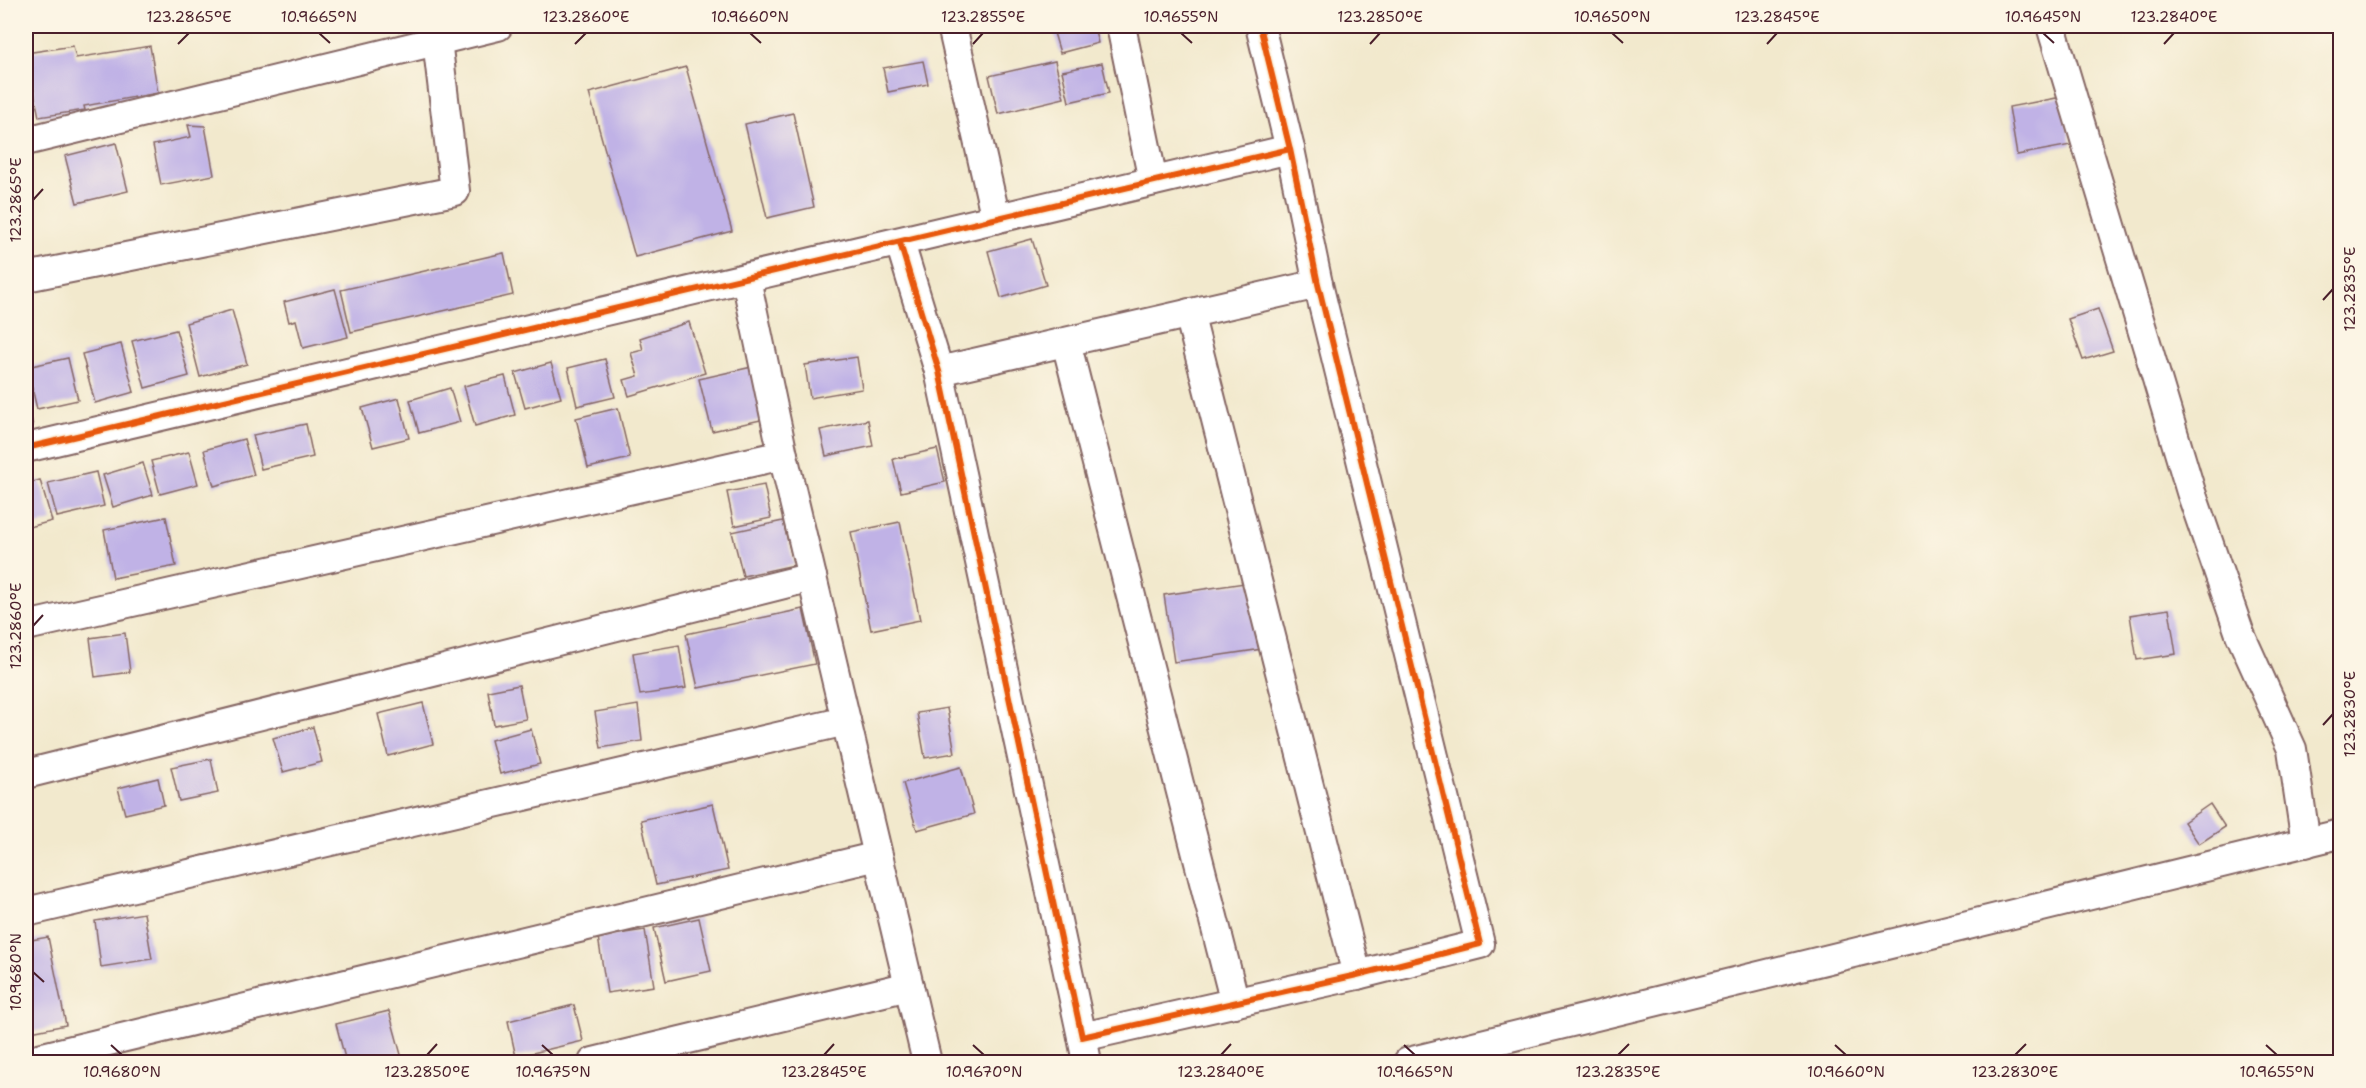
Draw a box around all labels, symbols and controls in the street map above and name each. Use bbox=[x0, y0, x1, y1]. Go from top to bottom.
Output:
text: 123.2865°E bbox=[146, 7, 232, 27]
text: 10.9665°N bbox=[281, 7, 357, 27]
text: 123.2860°E bbox=[543, 7, 629, 27]
text: 10.9660°N bbox=[711, 7, 789, 27]
text: 123.2855°E bbox=[941, 7, 1025, 27]
text: 10.9655°N bbox=[1143, 7, 1219, 27]
text: 123.2850°E bbox=[1337, 7, 1423, 27]
text: 10.9650°N bbox=[1574, 7, 1650, 27]
text: 123.2845°E bbox=[1734, 7, 1820, 27]
text: 10.9645°N bbox=[2005, 7, 2081, 27]
text: 123.2840°E bbox=[2131, 7, 2217, 27]
text: 123.2865°E bbox=[6, 157, 26, 243]
text: 123.2835°E bbox=[2340, 247, 2360, 331]
text: 123.2860°E bbox=[6, 583, 26, 669]
text: 123.2830°E bbox=[2340, 671, 2360, 757]
text: 10.9680°N bbox=[6, 933, 26, 1011]
text: 10.9680°N bbox=[83, 1062, 161, 1082]
text: 123.2850°E bbox=[384, 1062, 470, 1082]
text: 10.9675°N bbox=[515, 1062, 591, 1082]
text: 123.2845°E bbox=[781, 1062, 867, 1082]
text: 10.9670°N bbox=[946, 1062, 1022, 1082]
text: 123.2840°E bbox=[1178, 1062, 1264, 1082]
text: 10.9665°N bbox=[1377, 1062, 1453, 1082]
text: 123.2835°E bbox=[1576, 1062, 1660, 1082]
text: 10.9660°N bbox=[1807, 1062, 1885, 1082]
text: 123.2830°E bbox=[1972, 1062, 2058, 1082]
text: 10.9655°N bbox=[2239, 1062, 2315, 1082]

